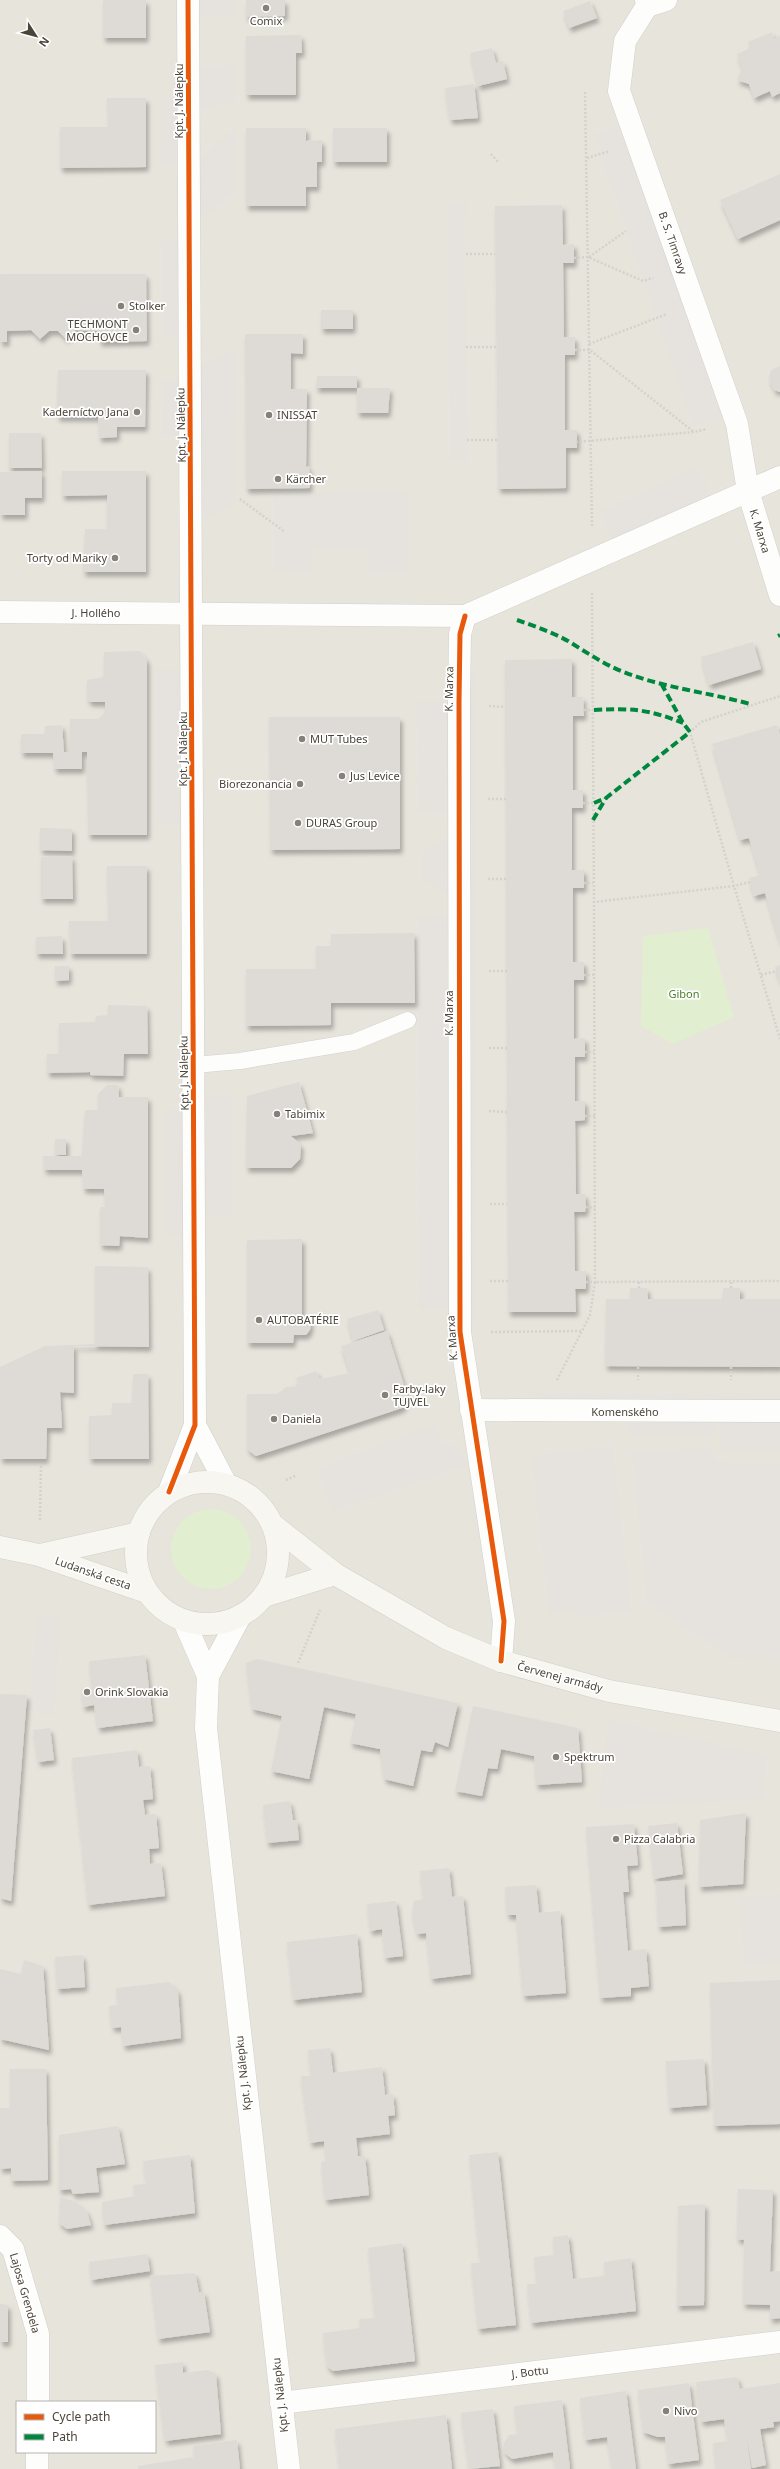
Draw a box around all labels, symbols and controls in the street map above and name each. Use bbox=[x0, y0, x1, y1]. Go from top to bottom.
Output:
marker: Comix bbox=[261, 3, 271, 13]
place label: Comix bbox=[250, 13, 282, 28]
north arrow bbox=[16, 16, 56, 56]
text: N bbox=[36, 34, 53, 50]
street label: Kpt. J. Nálepku bbox=[171, 63, 186, 139]
street label: B. S. Timravy bbox=[656, 209, 691, 277]
place label: Stolker bbox=[129, 298, 166, 313]
marker: Stolker bbox=[116, 301, 126, 311]
place label: TECHMONT MOCHOVCE bbox=[66, 316, 128, 344]
marker: TECHMONT MOCHOVCE bbox=[131, 325, 141, 335]
street label: Kpt. J. Nálepku bbox=[172, 387, 189, 463]
place label: Kaderníctvo Jana bbox=[42, 404, 129, 419]
marker: Kaderníctvo Jana bbox=[132, 407, 142, 417]
place label: INISSAT bbox=[277, 407, 317, 422]
marker: INISSAT bbox=[264, 410, 274, 420]
place label: Kärcher bbox=[286, 471, 327, 486]
marker: Kärcher bbox=[273, 474, 283, 484]
street label: K. Marxa bbox=[747, 507, 774, 555]
place label: Torty od Mariky bbox=[27, 550, 107, 565]
marker: Torty od Mariky bbox=[110, 553, 120, 563]
street label: J. Hollého bbox=[71, 605, 121, 620]
street label: K. Marxa bbox=[441, 666, 456, 712]
street label: Kpt. J. Nálepku bbox=[175, 711, 190, 787]
place label: MUT Tubes bbox=[310, 731, 368, 746]
marker: MUT Tubes bbox=[297, 734, 307, 744]
place label: Jus Levice bbox=[349, 768, 400, 783]
marker: Jus Levice bbox=[337, 771, 347, 781]
place label: Biorezonancia bbox=[219, 776, 292, 791]
marker: Biorezonancia bbox=[295, 779, 305, 789]
place label: DURAS Group bbox=[306, 815, 378, 830]
marker: DURAS Group bbox=[293, 818, 303, 828]
park label: Gibon bbox=[668, 986, 700, 1001]
street label: K. Marxa bbox=[441, 990, 456, 1036]
street label: Kpt. J. Nálepku bbox=[175, 1035, 192, 1111]
place label: Tabimix bbox=[285, 1106, 325, 1121]
marker: Tabimix bbox=[272, 1109, 282, 1119]
place label: AUTOBATÉRIE bbox=[267, 1312, 339, 1327]
marker: AUTOBATÉRIE bbox=[254, 1315, 264, 1325]
street label: K. Marxa bbox=[442, 1315, 461, 1361]
place label: Farby-laky TUJVEL bbox=[393, 1381, 446, 1409]
marker: Farby-laky TUJVEL bbox=[380, 1390, 390, 1400]
street label: Komenského bbox=[591, 1404, 659, 1419]
place label: Daniela bbox=[282, 1411, 321, 1426]
marker: Daniela bbox=[269, 1414, 279, 1424]
street label: Ludanská cesta bbox=[53, 1553, 133, 1593]
street label: Červenej armády bbox=[516, 1658, 605, 1695]
place label: Orink Slovakia bbox=[95, 1684, 168, 1699]
marker: Orink Slovakia bbox=[82, 1687, 92, 1697]
place label: Spektrum bbox=[564, 1749, 614, 1764]
marker: Spektrum bbox=[551, 1752, 561, 1762]
place label: Pizza Calabria bbox=[624, 1831, 695, 1846]
marker: Pizza Calabria bbox=[611, 1834, 621, 1844]
street label: Kpt. J. Nálepku bbox=[231, 2035, 254, 2111]
street label: Lajosa Grendela bbox=[7, 2251, 44, 2335]
street label: Kpt. J. Nálepku bbox=[268, 2357, 291, 2433]
street label: J. Bottu bbox=[509, 2362, 549, 2381]
legend bbox=[16, 2401, 156, 2453]
place label: Nivo bbox=[674, 2403, 698, 2418]
marker: Nivo bbox=[661, 2406, 671, 2416]
text: Cycle path bbox=[52, 2408, 110, 2425]
text: Path bbox=[52, 2428, 78, 2445]

